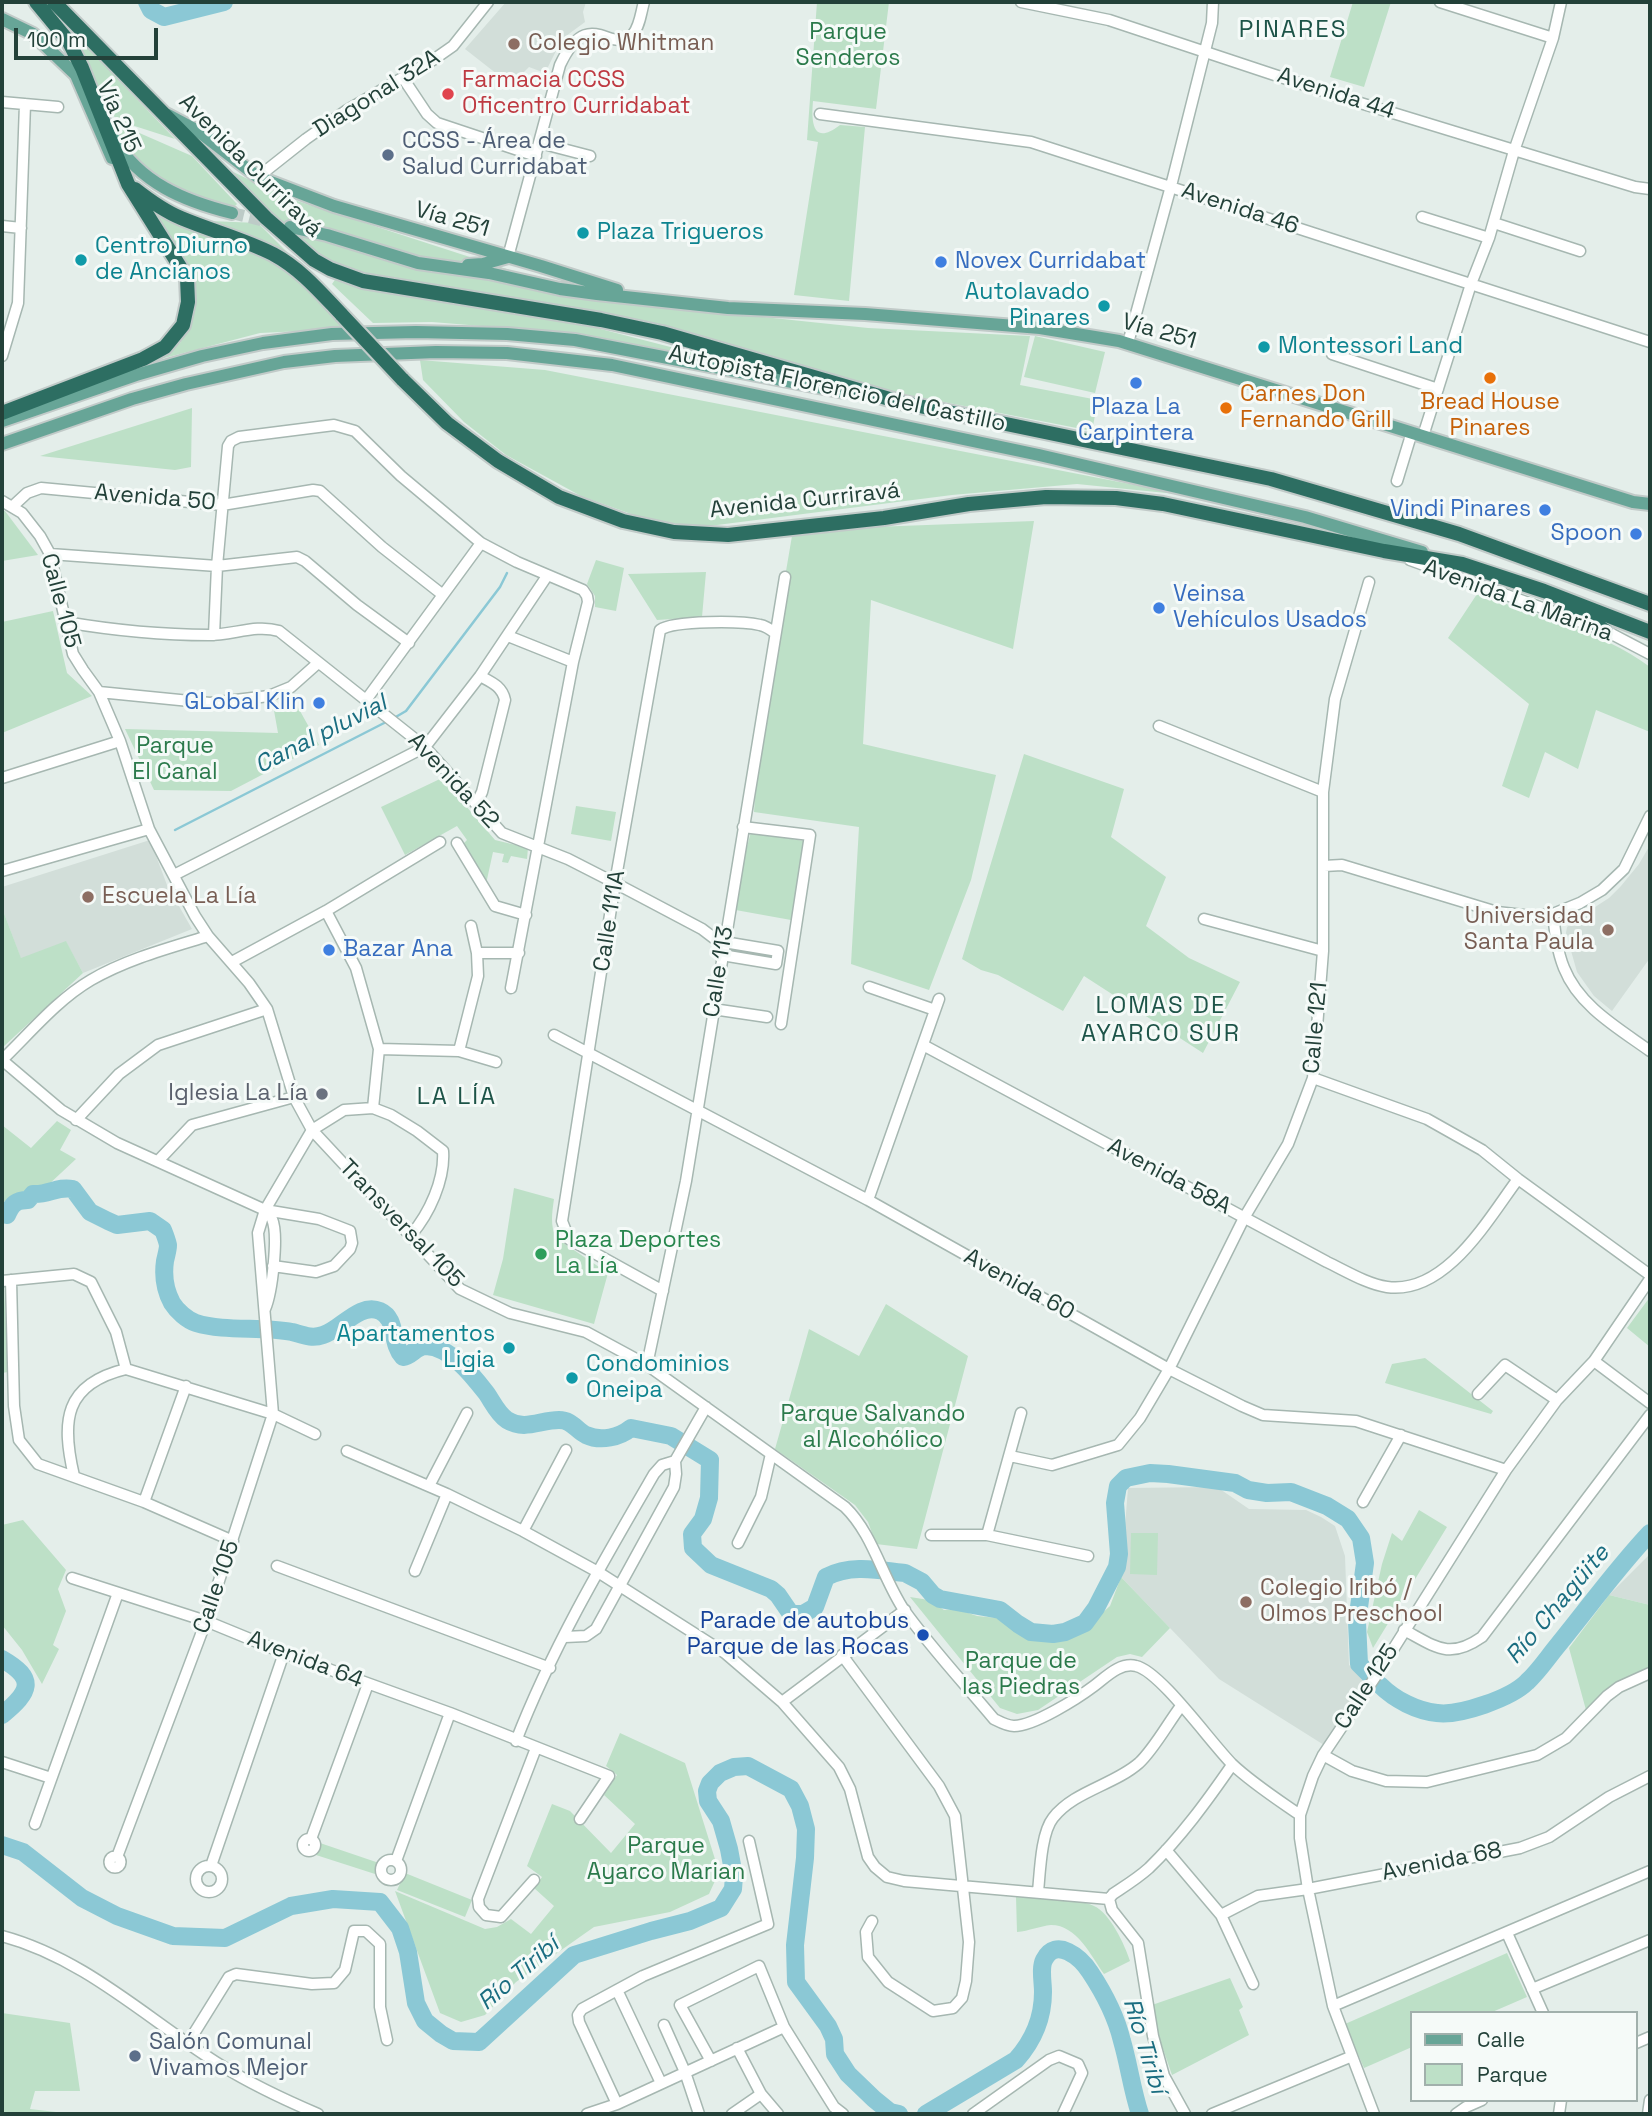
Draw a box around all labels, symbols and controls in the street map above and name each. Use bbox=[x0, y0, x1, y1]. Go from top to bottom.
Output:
scale bar bbox=[18, 14, 161, 58]
district label: PINARES bbox=[1240, 16, 1346, 44]
park label: Parque Senderos bbox=[796, 19, 900, 73]
text: 100 m bbox=[27, 26, 86, 53]
place label: Colegio Whitman bbox=[528, 30, 714, 58]
marker: Colegio Whitman bbox=[506, 36, 522, 52]
street label: Diagonal 32A bbox=[309, 44, 445, 144]
street label: Avenida 44 bbox=[1274, 62, 1398, 126]
place label: Farmacia CCSS Oficentro Curridabat bbox=[462, 67, 690, 121]
street label: Vía 215 bbox=[90, 77, 146, 157]
marker: Farmacia CCSS Oficentro Curridabat bbox=[440, 86, 456, 102]
street label: Avenida Curriravá bbox=[173, 89, 327, 243]
place label: CCSS - Área de Salud Curridabat bbox=[402, 128, 588, 182]
marker: CCSS - Área de Salud Curridabat bbox=[380, 147, 396, 163]
street label: Avenida 46 bbox=[1178, 177, 1302, 241]
street label: Vía 251 bbox=[412, 196, 492, 244]
place label: Plaza Trigueros bbox=[597, 219, 764, 247]
marker: Plaza Trigueros bbox=[575, 225, 591, 241]
place label: Centro Diurno de Ancianos bbox=[95, 233, 248, 287]
place label: Novex Curridabat bbox=[955, 248, 1146, 276]
marker: Centro Diurno de Ancianos bbox=[73, 252, 89, 268]
marker: Novex Curridabat bbox=[933, 254, 949, 270]
place label: Autolavado Pinares bbox=[965, 279, 1090, 333]
marker: Autolavado Pinares bbox=[1096, 298, 1112, 314]
street label: Vía 251 bbox=[1119, 308, 1199, 356]
place label: Montessori Land bbox=[1278, 333, 1463, 361]
marker: Montessori Land bbox=[1256, 339, 1272, 355]
street label: Autopista Florencio del Castillo bbox=[666, 340, 1008, 438]
marker: Bread House Pinares bbox=[1482, 370, 1498, 386]
marker: Plaza La Carpintera bbox=[1128, 375, 1144, 391]
place label: Carnes Don Fernando Grill bbox=[1240, 381, 1392, 435]
place label: Bread House Pinares bbox=[1420, 389, 1560, 443]
place label: Plaza La Carpintera bbox=[1078, 394, 1194, 448]
marker: Carnes Don Fernando Grill bbox=[1218, 400, 1234, 416]
street label: Avenida Curriravá bbox=[708, 477, 902, 525]
street label: Avenida 50 bbox=[93, 479, 217, 517]
place label: Vindi Pinares bbox=[1390, 496, 1531, 524]
marker: Vindi Pinares bbox=[1537, 502, 1553, 518]
place label: Spoon bbox=[1551, 520, 1622, 548]
marker: Spoon bbox=[1628, 526, 1644, 542]
street label: Calle 105 bbox=[34, 551, 86, 651]
street label: Avenida La Marina bbox=[1419, 554, 1617, 648]
place label: Veinsa Vehículos Usados bbox=[1173, 581, 1367, 635]
marker: Veinsa Vehículos Usados bbox=[1151, 600, 1167, 616]
place label: GLobal Klin bbox=[184, 689, 305, 717]
water label: Canal pluvial bbox=[250, 689, 392, 781]
marker: GLobal Klin bbox=[311, 695, 327, 711]
street label: Avenida 52 bbox=[402, 727, 504, 835]
park label: Parque El Canal bbox=[132, 733, 218, 787]
street label: Calle 111A bbox=[588, 868, 632, 974]
place label: Escuela La Lía bbox=[102, 883, 256, 911]
marker: Escuela La Lía bbox=[80, 889, 96, 905]
place label: Universidad Santa Paula bbox=[1464, 903, 1594, 957]
marker: Universidad Santa Paula bbox=[1600, 922, 1616, 938]
street label: Calle 113 bbox=[698, 924, 740, 1020]
place label: Bazar Ana bbox=[343, 936, 453, 964]
marker: Bazar Ana bbox=[321, 942, 337, 958]
street label: Calle 121 bbox=[1298, 981, 1334, 1075]
district label: LOMAS DE AYARCO SUR bbox=[1082, 992, 1240, 1048]
place label: Iglesia La Lía bbox=[168, 1080, 308, 1108]
district label: LA LÍA bbox=[418, 1083, 496, 1111]
marker: Iglesia La Lía bbox=[314, 1086, 330, 1102]
street label: Avenida 58A bbox=[1103, 1133, 1235, 1221]
street label: Transversal 105 bbox=[333, 1154, 469, 1294]
place label: Plaza Deportes La Lía bbox=[555, 1227, 721, 1281]
street label: Avenida 60 bbox=[959, 1243, 1079, 1327]
marker: Plaza Deportes La Lía bbox=[533, 1246, 549, 1262]
place label: Apartamentos Ligia bbox=[336, 1321, 495, 1375]
marker: Apartamentos Ligia bbox=[501, 1340, 517, 1356]
place label: Condominios Oneipa bbox=[586, 1351, 730, 1405]
marker: Condominios Oneipa bbox=[564, 1370, 580, 1386]
park label: Parque Salvando al Alcohólico bbox=[781, 1401, 965, 1455]
street label: Calle 105 bbox=[188, 1537, 246, 1637]
water label: Río Chagüite bbox=[1500, 1540, 1616, 1670]
place label: Colegio Iribó / Olmos Preschool bbox=[1260, 1575, 1443, 1629]
marker: Colegio Iribó / Olmos Preschool bbox=[1238, 1594, 1254, 1610]
place label: Parade de autobus Parque de las Rocas bbox=[687, 1608, 909, 1662]
street label: Avenida 64 bbox=[243, 1625, 367, 1695]
marker: Parade de autobus Parque de las Rocas bbox=[915, 1627, 931, 1643]
street label: Calle 125 bbox=[1329, 1639, 1405, 1735]
park label: Parque de las Piedras bbox=[962, 1648, 1080, 1702]
park label: Parque Ayarco Marian bbox=[587, 1833, 745, 1887]
street label: Avenida 68 bbox=[1380, 1837, 1504, 1887]
water label: Río Tiribí bbox=[473, 1931, 565, 2017]
water label: Río Tiribí bbox=[1116, 1995, 1172, 2097]
legend bbox=[1410, 2011, 1638, 2102]
text: Calle bbox=[1477, 2026, 1525, 2053]
place label: Salón Comunal Vivamos Mejor bbox=[149, 2029, 312, 2083]
marker: Salón Comunal Vivamos Mejor bbox=[127, 2048, 143, 2064]
text: Parque bbox=[1477, 2061, 1548, 2088]

